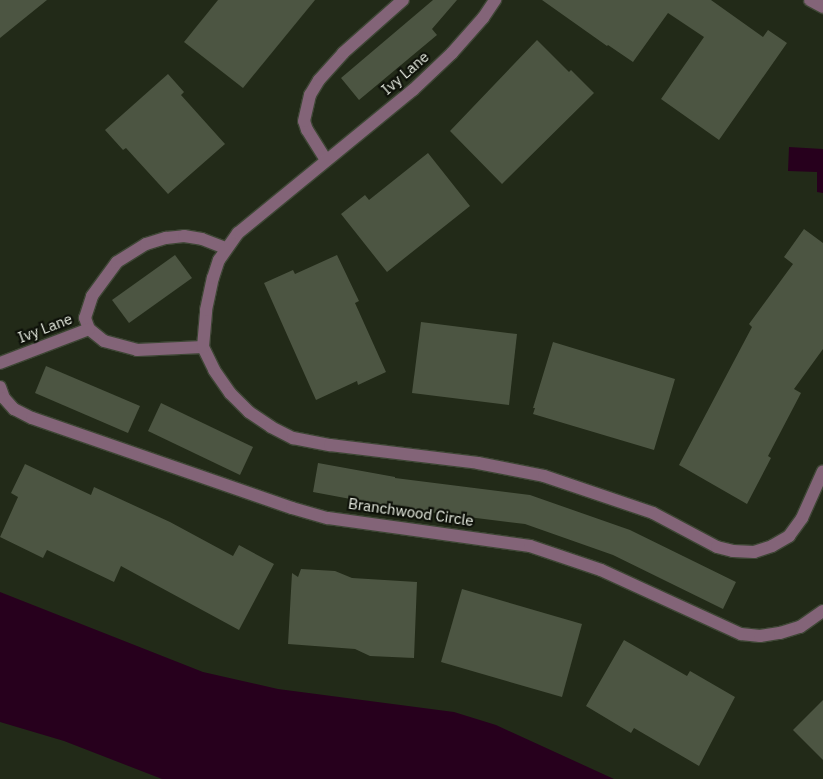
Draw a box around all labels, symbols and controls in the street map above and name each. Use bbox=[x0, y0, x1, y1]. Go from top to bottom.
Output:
street label: Ivy Lane bbox=[378, 48, 432, 98]
street label: Ivy Lane bbox=[15, 309, 75, 347]
street label: Branchwood Circle bbox=[347, 494, 475, 530]

